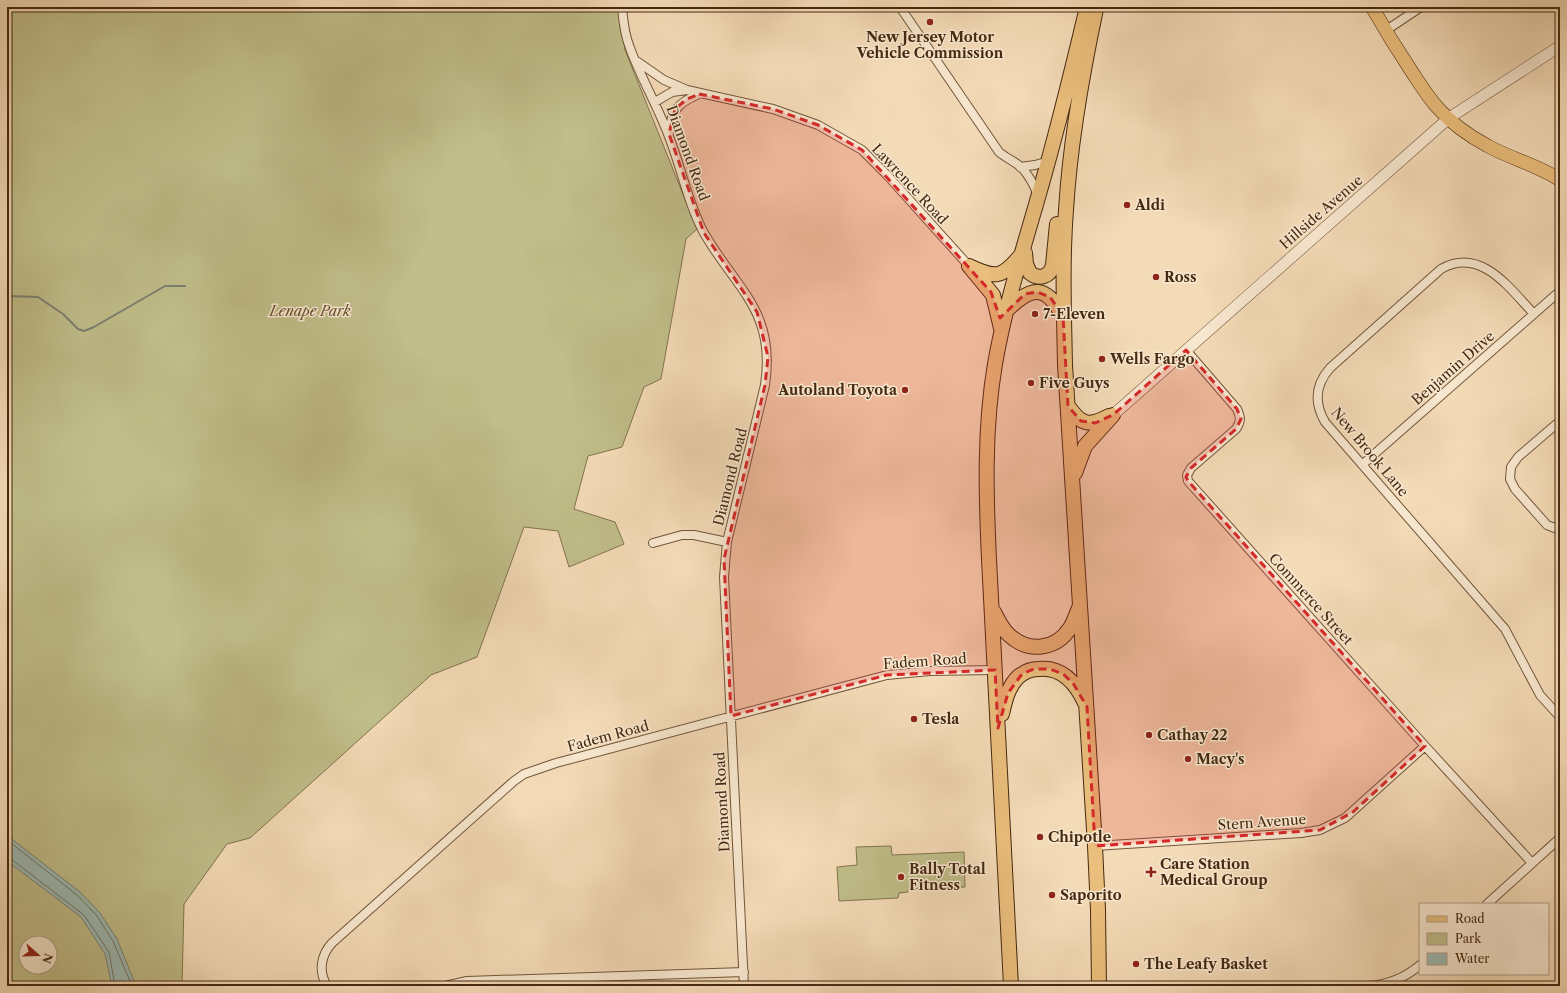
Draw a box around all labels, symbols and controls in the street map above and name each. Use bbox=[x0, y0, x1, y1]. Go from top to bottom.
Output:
marker: New Jersey Motor Vehicle Commission bbox=[925, 17, 935, 27]
place label: New Jersey Motor Vehicle Commission bbox=[856, 28, 1004, 62]
street label: Diamond Road bbox=[662, 103, 714, 204]
street label: Lawrence Road bbox=[868, 140, 952, 228]
street label: Hillside Avenue bbox=[1276, 171, 1366, 253]
place label: Aldi bbox=[1134, 196, 1165, 214]
marker: Aldi bbox=[1122, 200, 1132, 210]
place label: Ross bbox=[1164, 268, 1197, 286]
marker: Ross bbox=[1151, 272, 1161, 282]
park label: Lenape Park bbox=[269, 302, 351, 320]
place label: 7-Eleven bbox=[1043, 305, 1106, 323]
marker: 7-Eleven bbox=[1030, 309, 1040, 319]
street label: Benjamin Drive bbox=[1408, 327, 1498, 409]
place label: Wells Fargo bbox=[1109, 350, 1195, 368]
marker: Wells Fargo bbox=[1097, 354, 1107, 364]
place label: Five Guys bbox=[1039, 374, 1109, 392]
marker: Five Guys bbox=[1026, 378, 1036, 388]
place label: Autoland Toyota bbox=[777, 381, 898, 399]
marker: Autoland Toyota bbox=[900, 385, 910, 395]
street label: New Brook Lane bbox=[1327, 404, 1413, 500]
street label: Diamond Road bbox=[709, 426, 751, 528]
street label: Commerce Street bbox=[1265, 549, 1357, 649]
street label: Fadem Road bbox=[883, 649, 968, 673]
place label: Tesla bbox=[922, 710, 960, 728]
marker: Tesla bbox=[909, 714, 919, 724]
street label: Fadem Road bbox=[565, 716, 651, 756]
place label: Cathay 22 bbox=[1157, 726, 1228, 744]
marker: Cathay 22 bbox=[1144, 730, 1154, 740]
place label: Macy's bbox=[1196, 750, 1245, 768]
street label: Diamond Road bbox=[710, 751, 734, 853]
marker: Macy's bbox=[1183, 754, 1193, 764]
street label: Stern Avenue bbox=[1217, 810, 1307, 834]
place label: Chipotle bbox=[1048, 828, 1111, 846]
marker: Chipotle bbox=[1035, 832, 1045, 842]
place label: Care Station Medical Group bbox=[1160, 855, 1268, 889]
place label: Bally Total Fitness bbox=[909, 860, 986, 894]
marker: Care Station Medical Group bbox=[1145, 866, 1157, 878]
marker: Bally Total Fitness bbox=[896, 872, 906, 882]
place label: Saporito bbox=[1060, 886, 1122, 904]
marker: Saporito bbox=[1047, 890, 1057, 900]
legend bbox=[1419, 903, 1549, 975]
text: Road bbox=[1455, 911, 1485, 926]
text: Park bbox=[1455, 931, 1482, 946]
north arrow bbox=[18, 935, 58, 975]
text: Water bbox=[1454, 951, 1489, 966]
text: N bbox=[39, 952, 56, 966]
place label: The Leafy Basket bbox=[1144, 955, 1268, 973]
marker: The Leafy Basket bbox=[1131, 959, 1141, 969]

